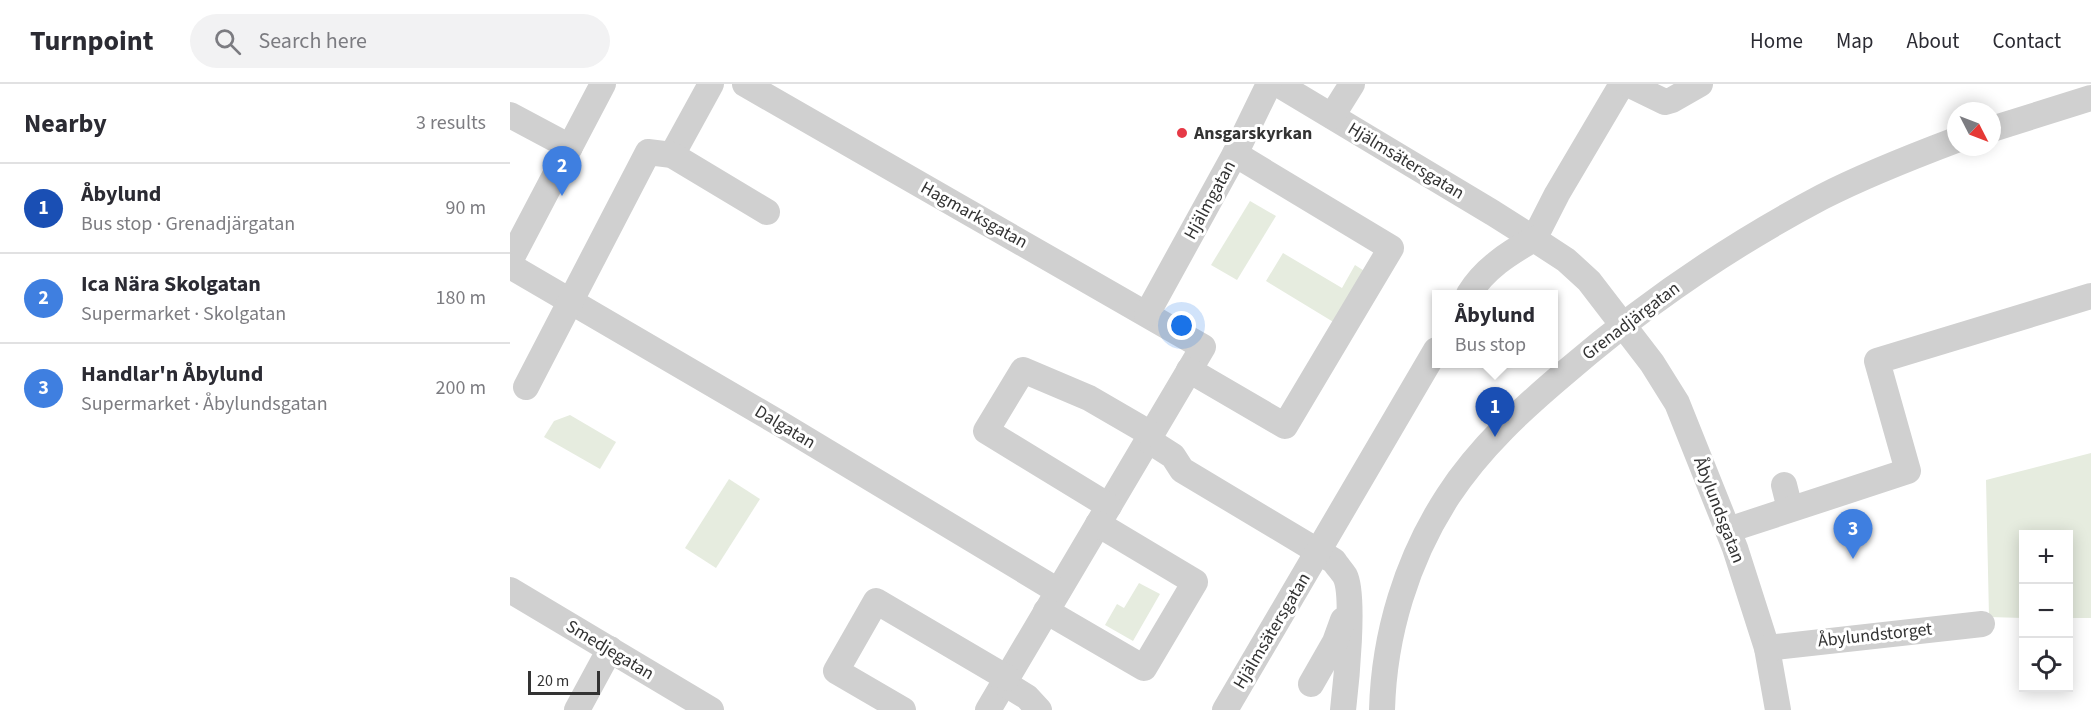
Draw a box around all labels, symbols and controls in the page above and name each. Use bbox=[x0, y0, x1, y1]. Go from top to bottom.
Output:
search box bbox=[190, 14, 610, 68]
text: Turnpoint bbox=[30, 21, 154, 61]
icon: search bbox=[211, 25, 244, 58]
text: Search here bbox=[259, 25, 367, 57]
text: Home bbox=[1750, 26, 1803, 56]
text: Map bbox=[1836, 26, 1874, 56]
text: About bbox=[1907, 26, 1959, 56]
text: Contact bbox=[1992, 26, 2061, 56]
north arrow bbox=[1947, 102, 2001, 156]
text: Nearby bbox=[24, 105, 107, 142]
text: 3 results bbox=[416, 109, 486, 137]
street label: Hjälmsätersgatan bbox=[1343, 116, 1469, 206]
place label: Ansgarskyrkan bbox=[1193, 121, 1312, 146]
marker: Ansgarskyrkan bbox=[1175, 126, 1189, 140]
pin: 2 bbox=[542, 147, 582, 196]
street label: Hjälmgatan bbox=[1178, 156, 1242, 244]
street label: Hagmarksgatan bbox=[916, 175, 1032, 255]
text: Åbylund bbox=[81, 178, 161, 210]
text: 1 bbox=[38, 194, 49, 222]
text: 90 m bbox=[446, 194, 486, 222]
text: Bus stop · Grenadjärgatan bbox=[81, 210, 295, 238]
text: Ica Nära Skolgatan bbox=[81, 268, 261, 300]
street label: Grenadjärgatan bbox=[1577, 276, 1685, 366]
text: 2 bbox=[38, 284, 49, 312]
text: 180 m bbox=[436, 284, 486, 312]
popup bbox=[1432, 290, 1558, 368]
text: Åbylund bbox=[1455, 299, 1535, 331]
text: Supermarket · Skolgatan bbox=[81, 300, 286, 328]
your location bbox=[1167, 311, 1196, 340]
text: Bus stop bbox=[1455, 331, 1526, 359]
text: Handlar'n Åbylund bbox=[81, 358, 263, 390]
text: 3 bbox=[38, 374, 49, 402]
text: 200 m bbox=[436, 374, 486, 402]
pin: 1 bbox=[1476, 388, 1514, 437]
text: Supermarket · Åbylundsgatan bbox=[81, 390, 328, 418]
street label: Dalgatan bbox=[750, 399, 820, 455]
street label: Åbylundsgatan bbox=[1687, 453, 1751, 567]
pin: 3 bbox=[1834, 510, 1872, 559]
map controls bbox=[2019, 530, 2073, 692]
button: + bbox=[2019, 530, 2073, 584]
street label: Hjälmsätersgatan bbox=[1227, 568, 1317, 694]
button: − bbox=[2019, 584, 2073, 638]
street label: Smedjegatan bbox=[561, 614, 659, 686]
street label: Åbylundstorget bbox=[1817, 617, 1933, 653]
button: locate bbox=[2019, 638, 2073, 692]
scale bar bbox=[528, 668, 600, 696]
text: 20 m bbox=[537, 670, 569, 692]

